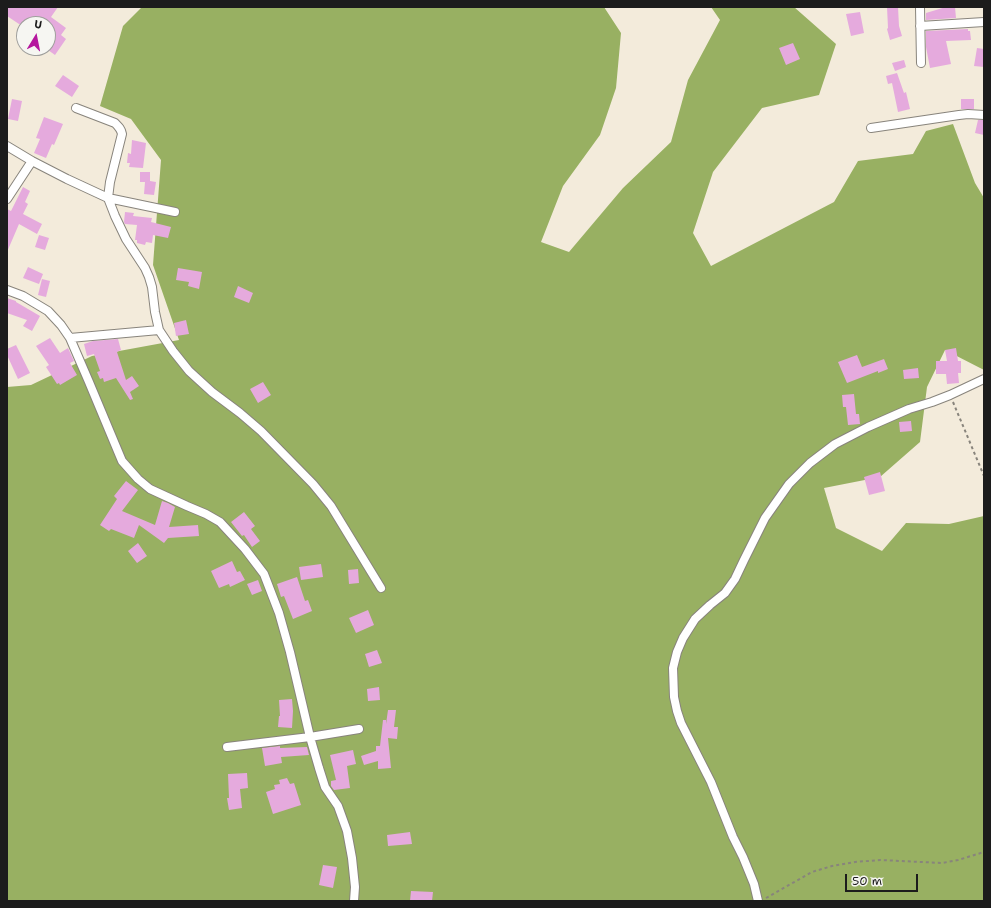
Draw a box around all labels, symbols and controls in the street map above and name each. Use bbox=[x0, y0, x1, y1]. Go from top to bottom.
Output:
north arrow bbox=[16, 16, 56, 56]
text: U bbox=[33, 17, 43, 33]
scale bar bbox=[847, 866, 920, 892]
text: 50 m bbox=[852, 873, 882, 889]

